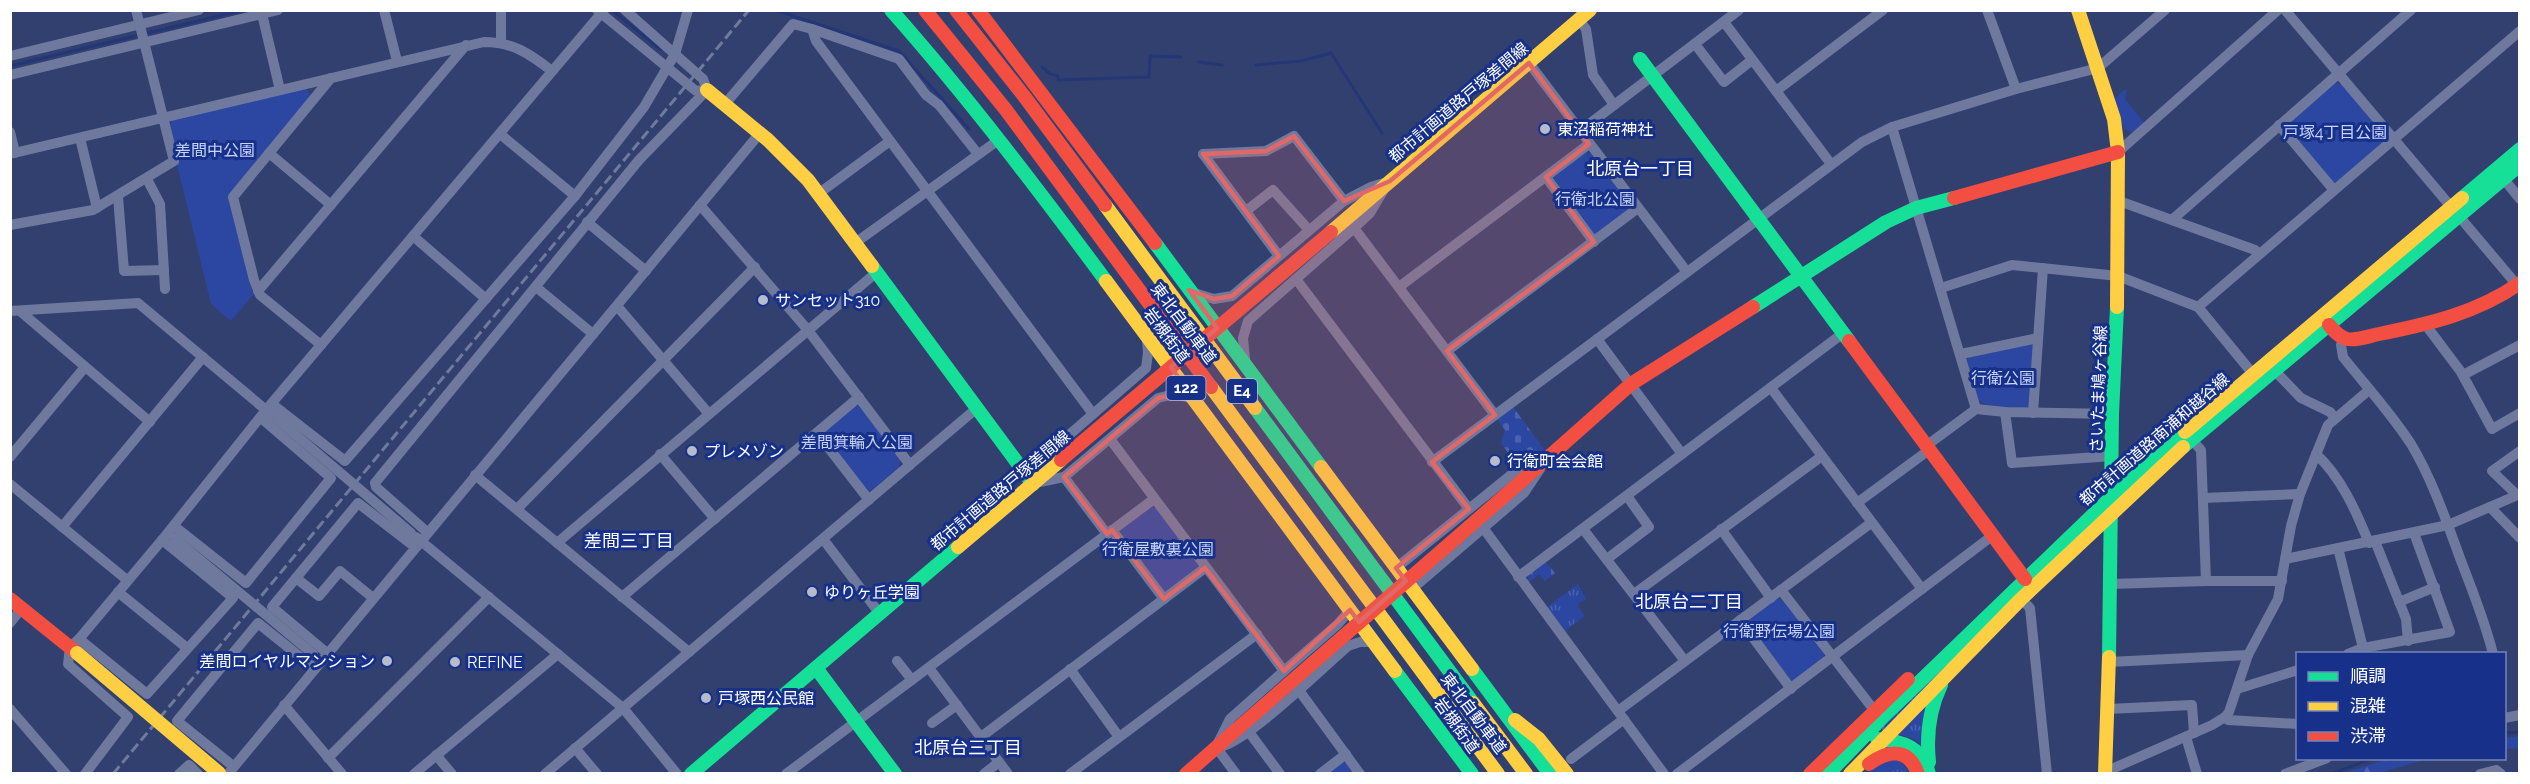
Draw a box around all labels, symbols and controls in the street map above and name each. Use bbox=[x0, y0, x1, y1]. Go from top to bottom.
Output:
street label: 都市計画道路戸塚差間線 bbox=[1385, 39, 1532, 166]
place label: 東沼稲荷神社 bbox=[1557, 120, 1653, 139]
marker: 東沼稲荷神社 bbox=[1538, 122, 1552, 136]
park label: 戸塚4丁目公園 bbox=[2283, 123, 2387, 142]
park label: 差間中公園 bbox=[175, 141, 255, 160]
district label: 北原台一丁目 bbox=[1586, 158, 1694, 179]
park label: 行衛北公園 bbox=[1555, 190, 1635, 209]
street label: 東北自動車道 bbox=[1147, 279, 1220, 367]
place label: サンセット310 bbox=[775, 291, 880, 310]
marker: サンセット310 bbox=[756, 293, 770, 307]
street label: 岩槻街道 bbox=[1140, 304, 1193, 367]
street label: さいたま鳩ヶ谷線 bbox=[2087, 325, 2110, 453]
park label: 行衛公園 bbox=[1971, 369, 2035, 388]
street label: 都市計画道路南浦和越谷線 bbox=[2076, 369, 2233, 510]
road number: 122 bbox=[1166, 376, 1206, 400]
road number: E4 bbox=[1227, 379, 1257, 403]
street label: 都市計画道路戸塚差間線 bbox=[927, 427, 1074, 554]
park label: 差間箕輪入公園 bbox=[801, 433, 913, 452]
place label: プレメゾン bbox=[704, 442, 784, 461]
marker: プレメゾン bbox=[685, 444, 699, 458]
place label: 行衛町会会館 bbox=[1507, 452, 1603, 471]
marker: 行衛町会会館 bbox=[1488, 454, 1502, 468]
district label: 差間三丁目 bbox=[584, 530, 674, 551]
park label: 行衛屋敷裏公園 bbox=[1102, 540, 1214, 559]
place label: ゆりヶ丘学園 bbox=[824, 583, 920, 602]
marker: ゆりヶ丘学園 bbox=[805, 585, 819, 599]
district label: 北原台二丁目 bbox=[1635, 591, 1743, 612]
park label: 行衛野伝場公園 bbox=[1723, 622, 1835, 641]
place label: 差間ロイヤルマンション bbox=[199, 652, 375, 671]
legend bbox=[2296, 652, 2506, 760]
place label: REFINE bbox=[467, 653, 523, 672]
marker: 差間ロイヤルマンション bbox=[380, 654, 394, 668]
marker: REFINE bbox=[448, 655, 462, 669]
text: 順調 bbox=[2350, 665, 2386, 686]
street label: 東北自動車道 bbox=[1437, 669, 1510, 757]
place label: 戸塚西公民館 bbox=[718, 689, 814, 708]
marker: 戸塚西公民館 bbox=[699, 691, 713, 705]
street label: 岩槻街道 bbox=[1430, 694, 1483, 757]
text: 混雑 bbox=[2350, 695, 2386, 716]
text: 渋滞 bbox=[2350, 725, 2386, 746]
district label: 北原台三丁目 bbox=[914, 737, 1022, 758]

